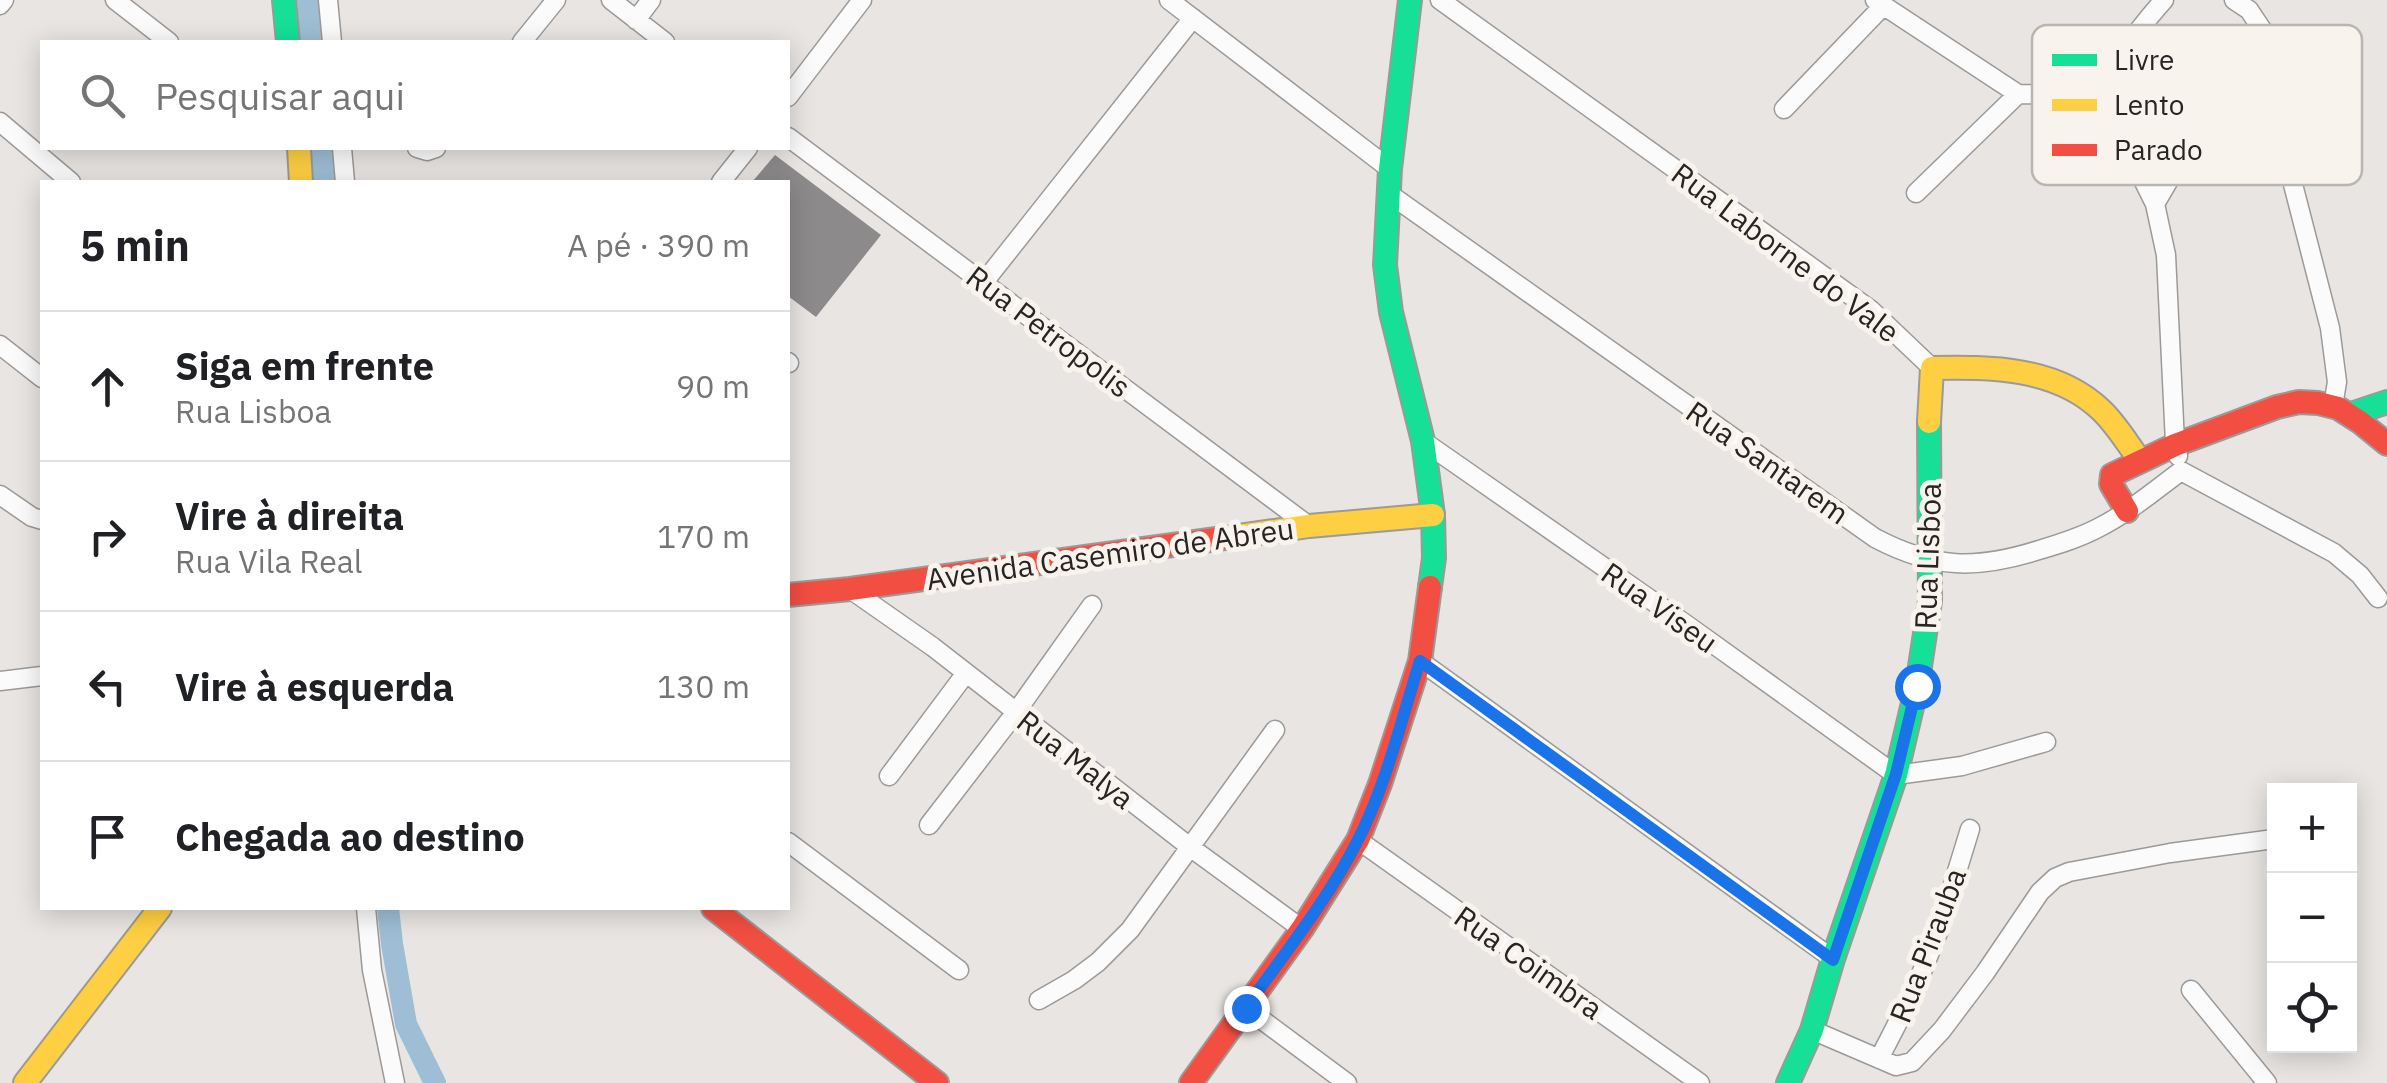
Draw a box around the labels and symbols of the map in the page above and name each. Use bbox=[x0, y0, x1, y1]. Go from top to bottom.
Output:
legend bbox=[2032, 25, 2362, 185]
text: Livre bbox=[2114, 41, 2174, 78]
text: Lento bbox=[2114, 86, 2184, 123]
text: Parado bbox=[2114, 131, 2203, 168]
street label: Rua Laborne do Vale bbox=[1664, 154, 1908, 350]
street label: Rua Petropolis bbox=[959, 256, 1139, 406]
street label: Rua Santarem bbox=[1679, 392, 1857, 532]
street label: Rua Lisboa bbox=[1905, 482, 1949, 630]
street label: Avenida Casemiro de Abreu bbox=[924, 508, 1296, 598]
street label: Rua Viseu bbox=[1594, 553, 1726, 661]
route start bbox=[1895, 664, 1941, 710]
street label: Rua Malya bbox=[1010, 701, 1142, 817]
street label: Rua Pirauba bbox=[1880, 862, 1974, 1028]
street label: Rua Coimbra bbox=[1447, 896, 1611, 1028]
route end bbox=[1224, 986, 1270, 1032]

